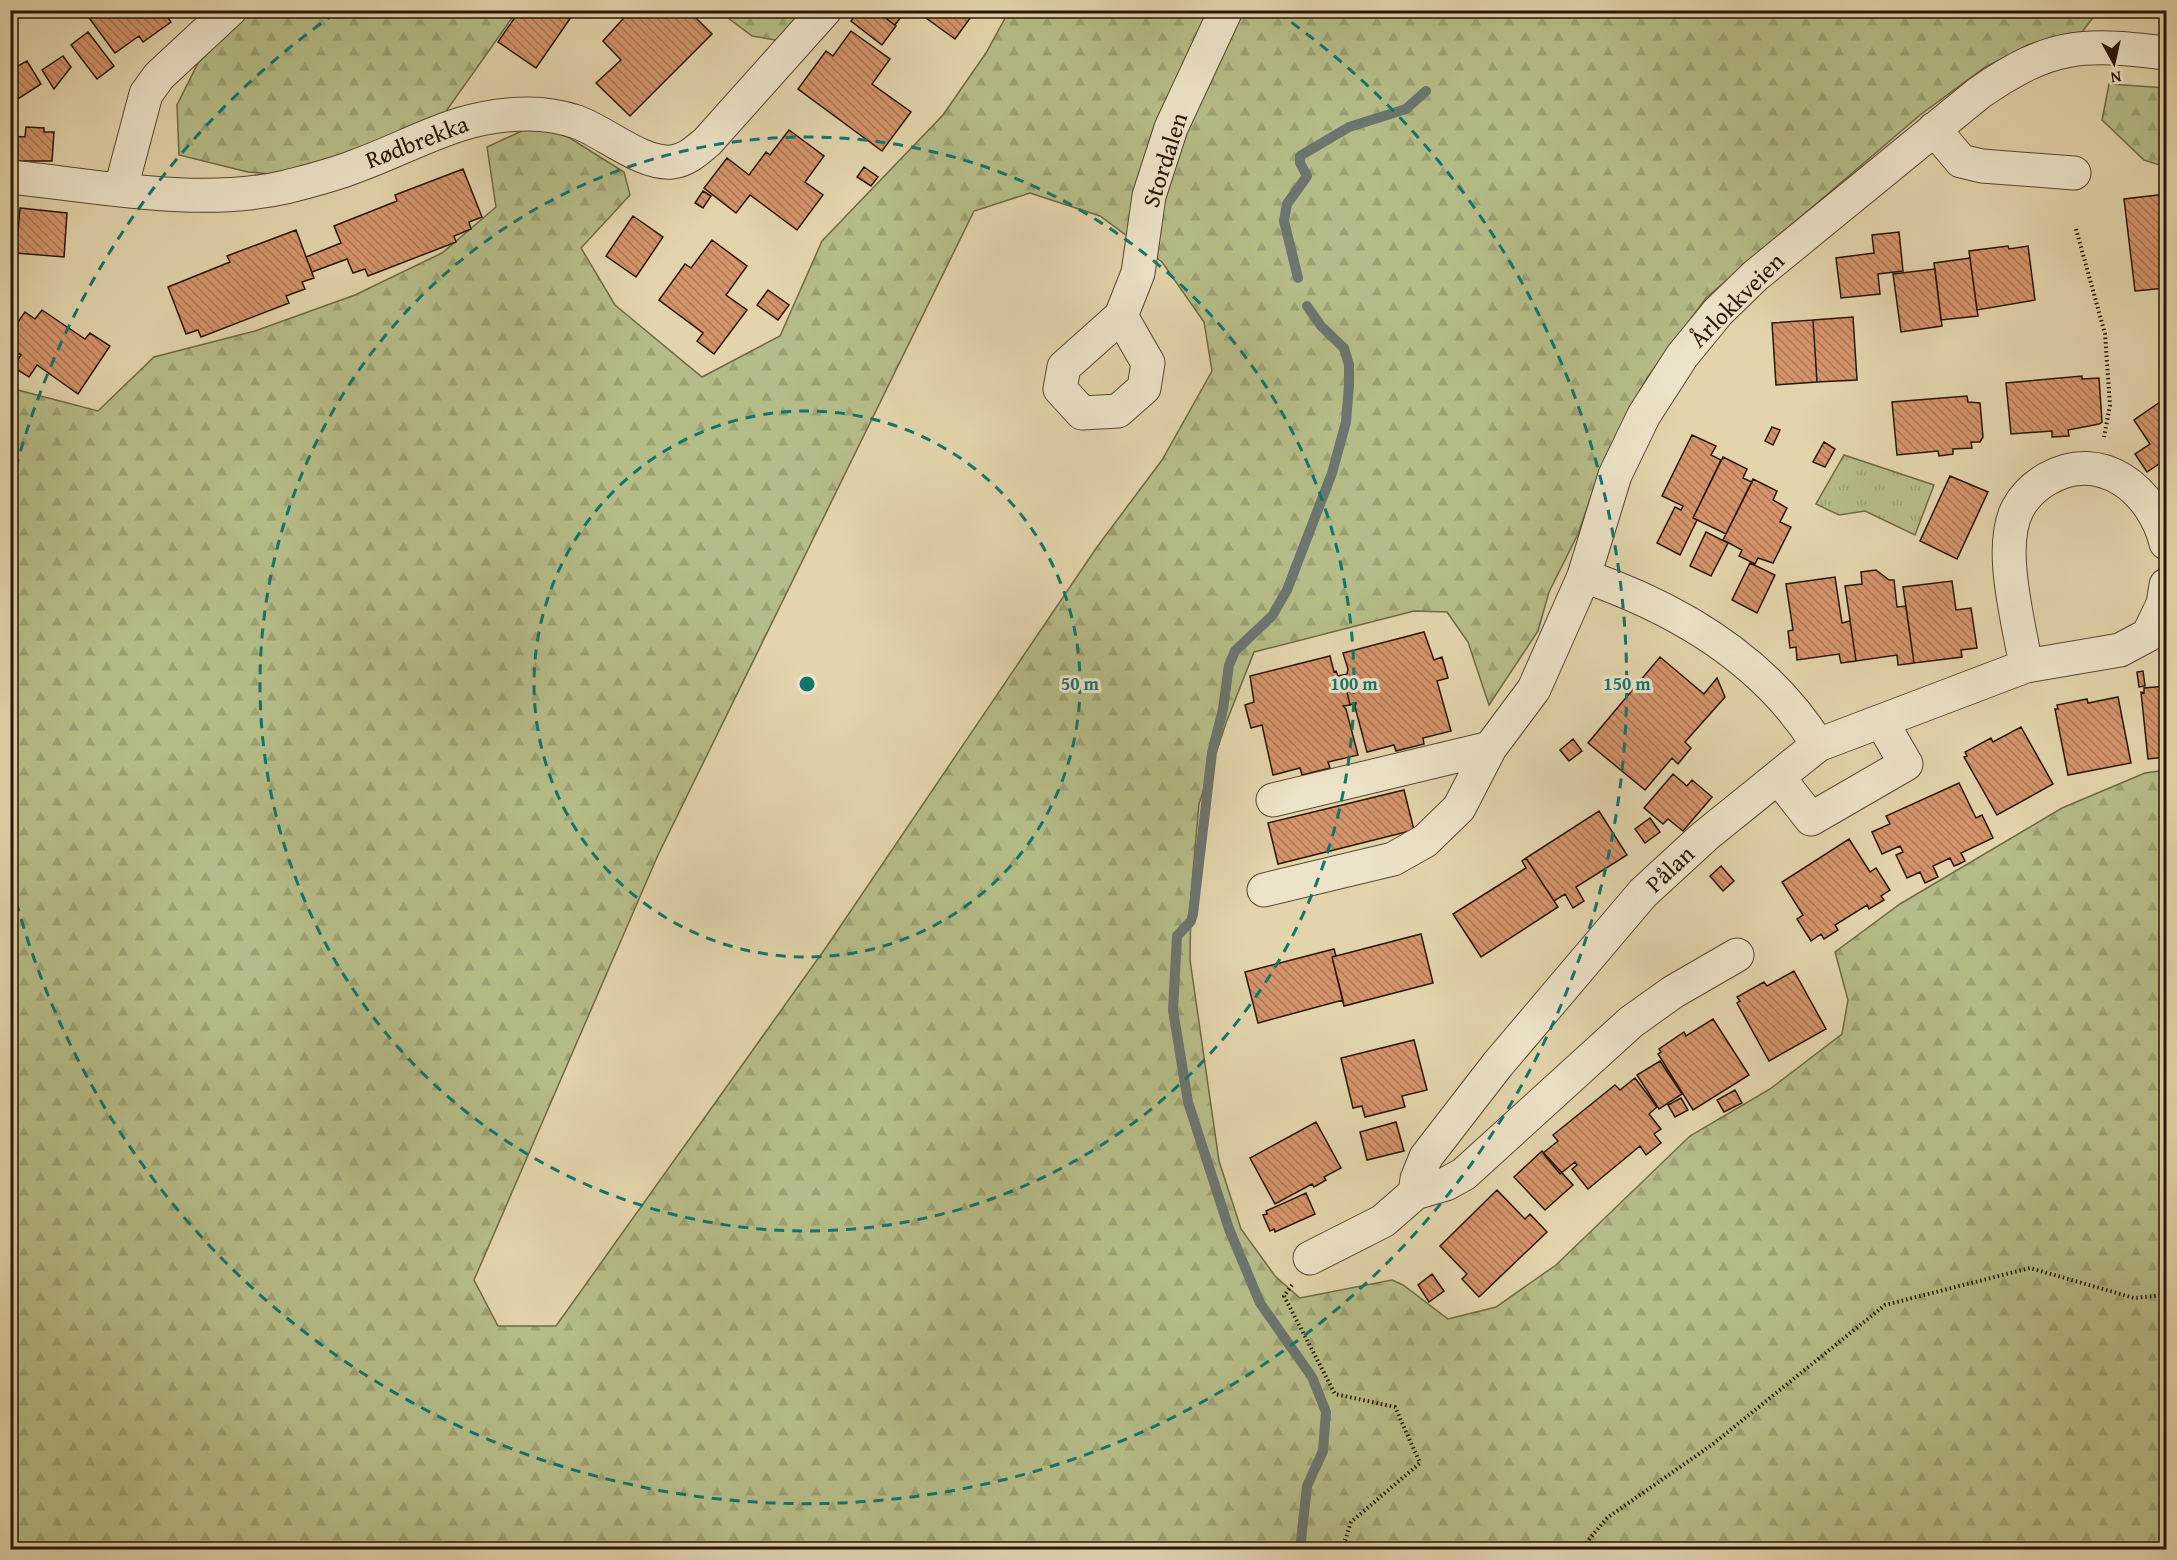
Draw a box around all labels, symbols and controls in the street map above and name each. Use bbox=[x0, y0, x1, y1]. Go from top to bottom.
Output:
north arrow bbox=[2084, 33, 2144, 93]
text: N bbox=[2109, 65, 2123, 91]
street label: Rødbrekka bbox=[360, 106, 474, 177]
street label: Stordalen bbox=[1133, 107, 1196, 212]
street label: Årlokkveien bbox=[1681, 244, 1792, 355]
text: 50 m bbox=[1061, 670, 1100, 697]
text: 100 m bbox=[1330, 670, 1378, 697]
text: 150 m bbox=[1603, 670, 1651, 697]
centre of rings bbox=[797, 674, 817, 694]
street label: Pålan bbox=[1637, 836, 1702, 900]

